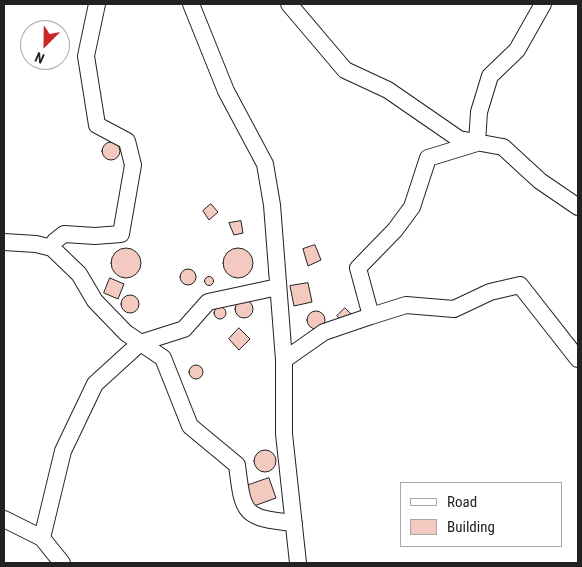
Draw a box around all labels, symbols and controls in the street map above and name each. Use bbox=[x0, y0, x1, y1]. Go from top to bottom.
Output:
north arrow bbox=[20, 20, 70, 70]
text: N bbox=[32, 49, 47, 67]
legend bbox=[400, 482, 562, 547]
text: Road bbox=[447, 493, 477, 511]
text: Building bbox=[447, 518, 495, 536]

